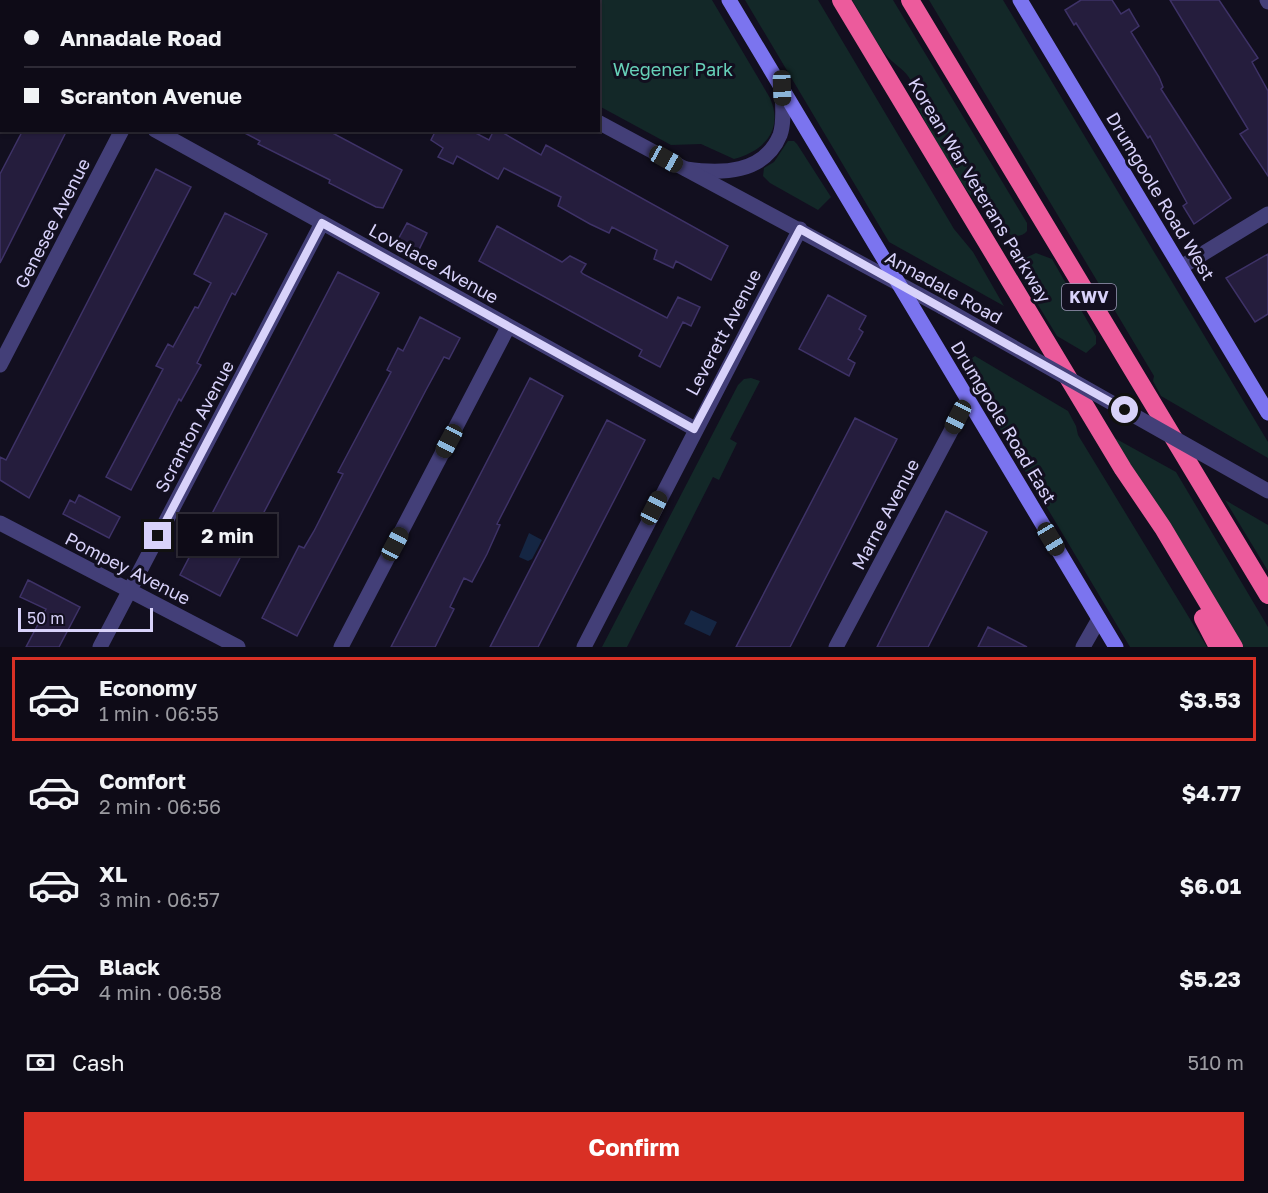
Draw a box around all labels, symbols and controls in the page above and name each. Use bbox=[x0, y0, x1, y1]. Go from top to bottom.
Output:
text: Annadale Road bbox=[60, 24, 221, 51]
park label: Wegener Park bbox=[613, 58, 733, 80]
car bbox=[772, 70, 792, 106]
street label: Korean War Veterans Parkway bbox=[904, 74, 1056, 306]
text: Scranton Avenue bbox=[60, 82, 242, 109]
street label: Drumgoole Road West bbox=[1102, 108, 1220, 284]
car bbox=[646, 142, 686, 176]
street label: Genesee Avenue bbox=[10, 154, 94, 292]
street label: Lovelace Avenue bbox=[365, 218, 503, 308]
street label: Annadale Road bbox=[882, 246, 1006, 328]
street label: Leverett Avenue bbox=[680, 265, 766, 399]
road number: KWV bbox=[1062, 284, 1116, 310]
street label: Drumgoole Road East bbox=[947, 337, 1061, 507]
street label: Scranton Avenue bbox=[150, 356, 238, 496]
route start bbox=[1111, 396, 1138, 423]
car bbox=[942, 397, 974, 437]
car bbox=[433, 421, 465, 461]
street label: Marne Avenue bbox=[847, 455, 923, 573]
car bbox=[638, 488, 670, 528]
callout: 2 min bbox=[179, 515, 278, 557]
car bbox=[1034, 519, 1068, 559]
route end bbox=[144, 522, 171, 549]
text: 2 min bbox=[201, 523, 254, 547]
car bbox=[379, 524, 411, 564]
street label: Pompey Avenue bbox=[62, 527, 194, 609]
scale bar bbox=[18, 605, 153, 632]
text: 50 m bbox=[27, 608, 64, 628]
icon: car bbox=[27, 672, 81, 726]
text: Economy bbox=[99, 674, 197, 701]
text: $3.53 bbox=[1179, 686, 1241, 713]
text: 1 min · 06:55 bbox=[99, 701, 219, 725]
icon: car bbox=[27, 765, 81, 819]
text: Comfort bbox=[99, 767, 186, 794]
text: $4.77 bbox=[1181, 779, 1241, 806]
text: 2 min · 06:56 bbox=[99, 794, 221, 818]
icon: car bbox=[27, 858, 81, 912]
text: XL bbox=[99, 860, 127, 887]
text: $6.01 bbox=[1180, 872, 1241, 899]
text: 3 min · 06:57 bbox=[99, 887, 220, 911]
icon: car bbox=[27, 951, 81, 1005]
text: Black bbox=[99, 953, 160, 980]
text: $5.23 bbox=[1179, 965, 1241, 992]
text: 4 min · 06:58 bbox=[99, 980, 222, 1004]
icon: cash bbox=[24, 1046, 57, 1079]
text: Cash bbox=[72, 1049, 125, 1076]
text: 510 m bbox=[1188, 1050, 1244, 1074]
button: Confirm bbox=[24, 1112, 1244, 1181]

